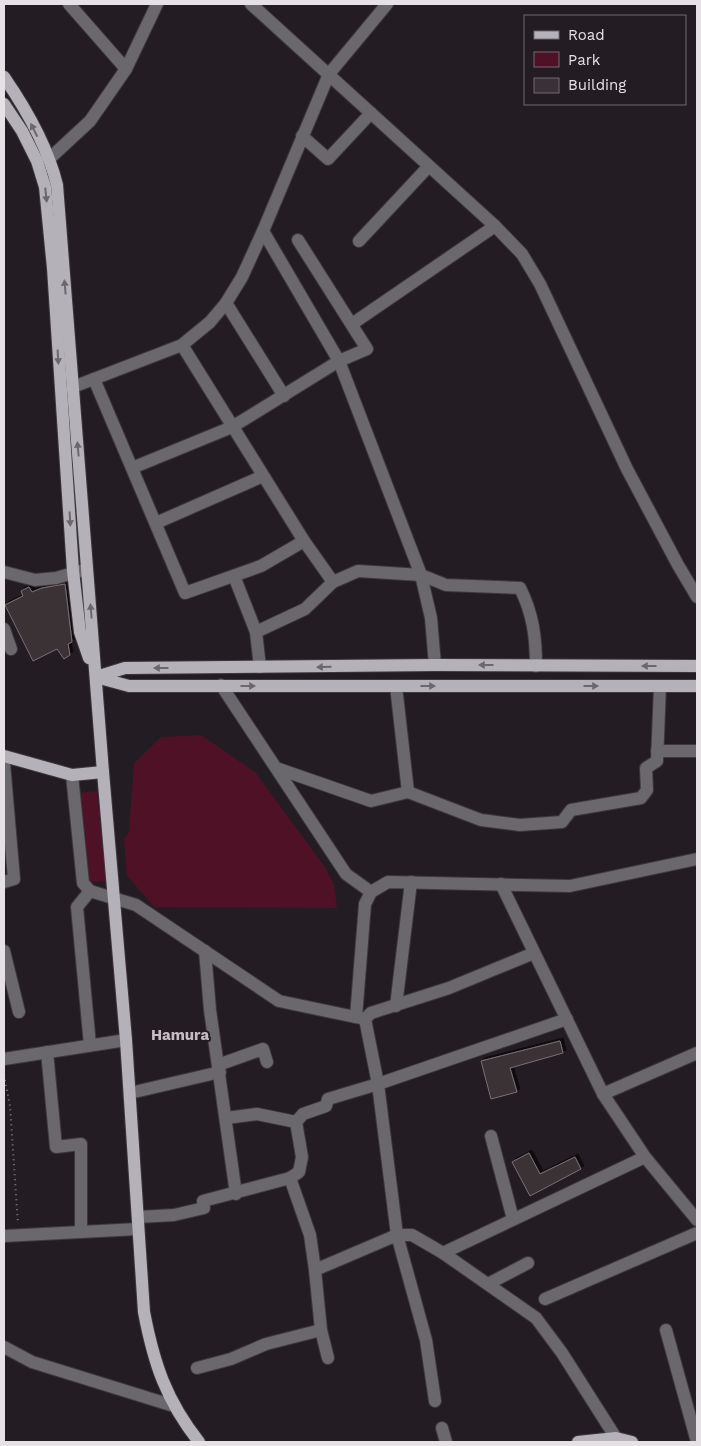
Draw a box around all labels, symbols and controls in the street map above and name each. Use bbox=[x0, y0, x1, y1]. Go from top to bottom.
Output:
legend bbox=[524, 15, 686, 105]
text: Road bbox=[568, 26, 605, 44]
text: Park bbox=[568, 51, 601, 69]
text: Building bbox=[568, 76, 626, 94]
one-way arrow bbox=[30, 122, 38, 137]
one-way arrow bbox=[42, 187, 50, 203]
one-way arrow bbox=[61, 279, 69, 295]
one-way arrow bbox=[54, 349, 62, 365]
one-way arrow bbox=[73, 441, 81, 457]
one-way arrow bbox=[66, 511, 74, 527]
one-way arrow bbox=[86, 603, 94, 619]
one-way arrow bbox=[478, 661, 494, 669]
one-way arrow bbox=[640, 662, 656, 670]
one-way arrow bbox=[315, 663, 331, 671]
one-way arrow bbox=[153, 664, 169, 672]
one-way arrow bbox=[241, 682, 257, 690]
one-way arrow bbox=[421, 682, 437, 690]
one-way arrow bbox=[583, 682, 599, 690]
district label: Hamura bbox=[151, 1026, 209, 1044]

